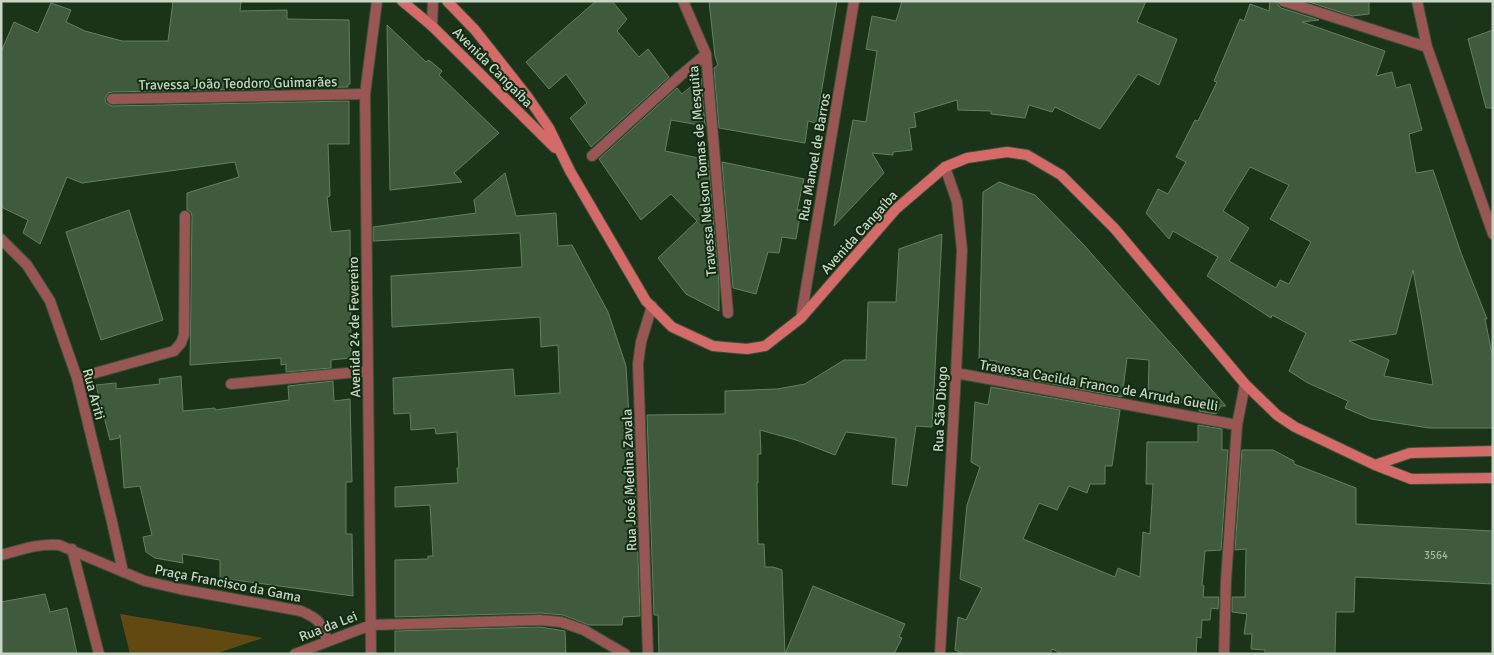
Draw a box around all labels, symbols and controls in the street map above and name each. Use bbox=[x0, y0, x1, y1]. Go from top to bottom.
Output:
street label: Avenida Cangaíba bbox=[449, 24, 536, 111]
street label: Travessa Nelson Tomas de Mesquita bbox=[685, 65, 720, 277]
street label: Travessa João Teodoro Guimarães bbox=[139, 73, 337, 94]
street label: Rua Manoel de Barros bbox=[795, 92, 834, 223]
street label: Avenida Cangaíba bbox=[817, 187, 901, 278]
street label: Avenida 24 de Fevereiro bbox=[345, 256, 364, 398]
street label: Travessa Cacilda Franco de Arruda Guelli bbox=[978, 356, 1220, 415]
street label: Rua São Diogo bbox=[930, 366, 951, 452]
street label: Rua Ariti bbox=[79, 367, 109, 422]
street label: Rua José Medina Zavala bbox=[619, 409, 640, 551]
house number: 3564 bbox=[1424, 549, 1448, 562]
street label: Praça Francisco da Gama bbox=[153, 561, 303, 606]
street label: Rua da Lei bbox=[297, 608, 360, 645]

